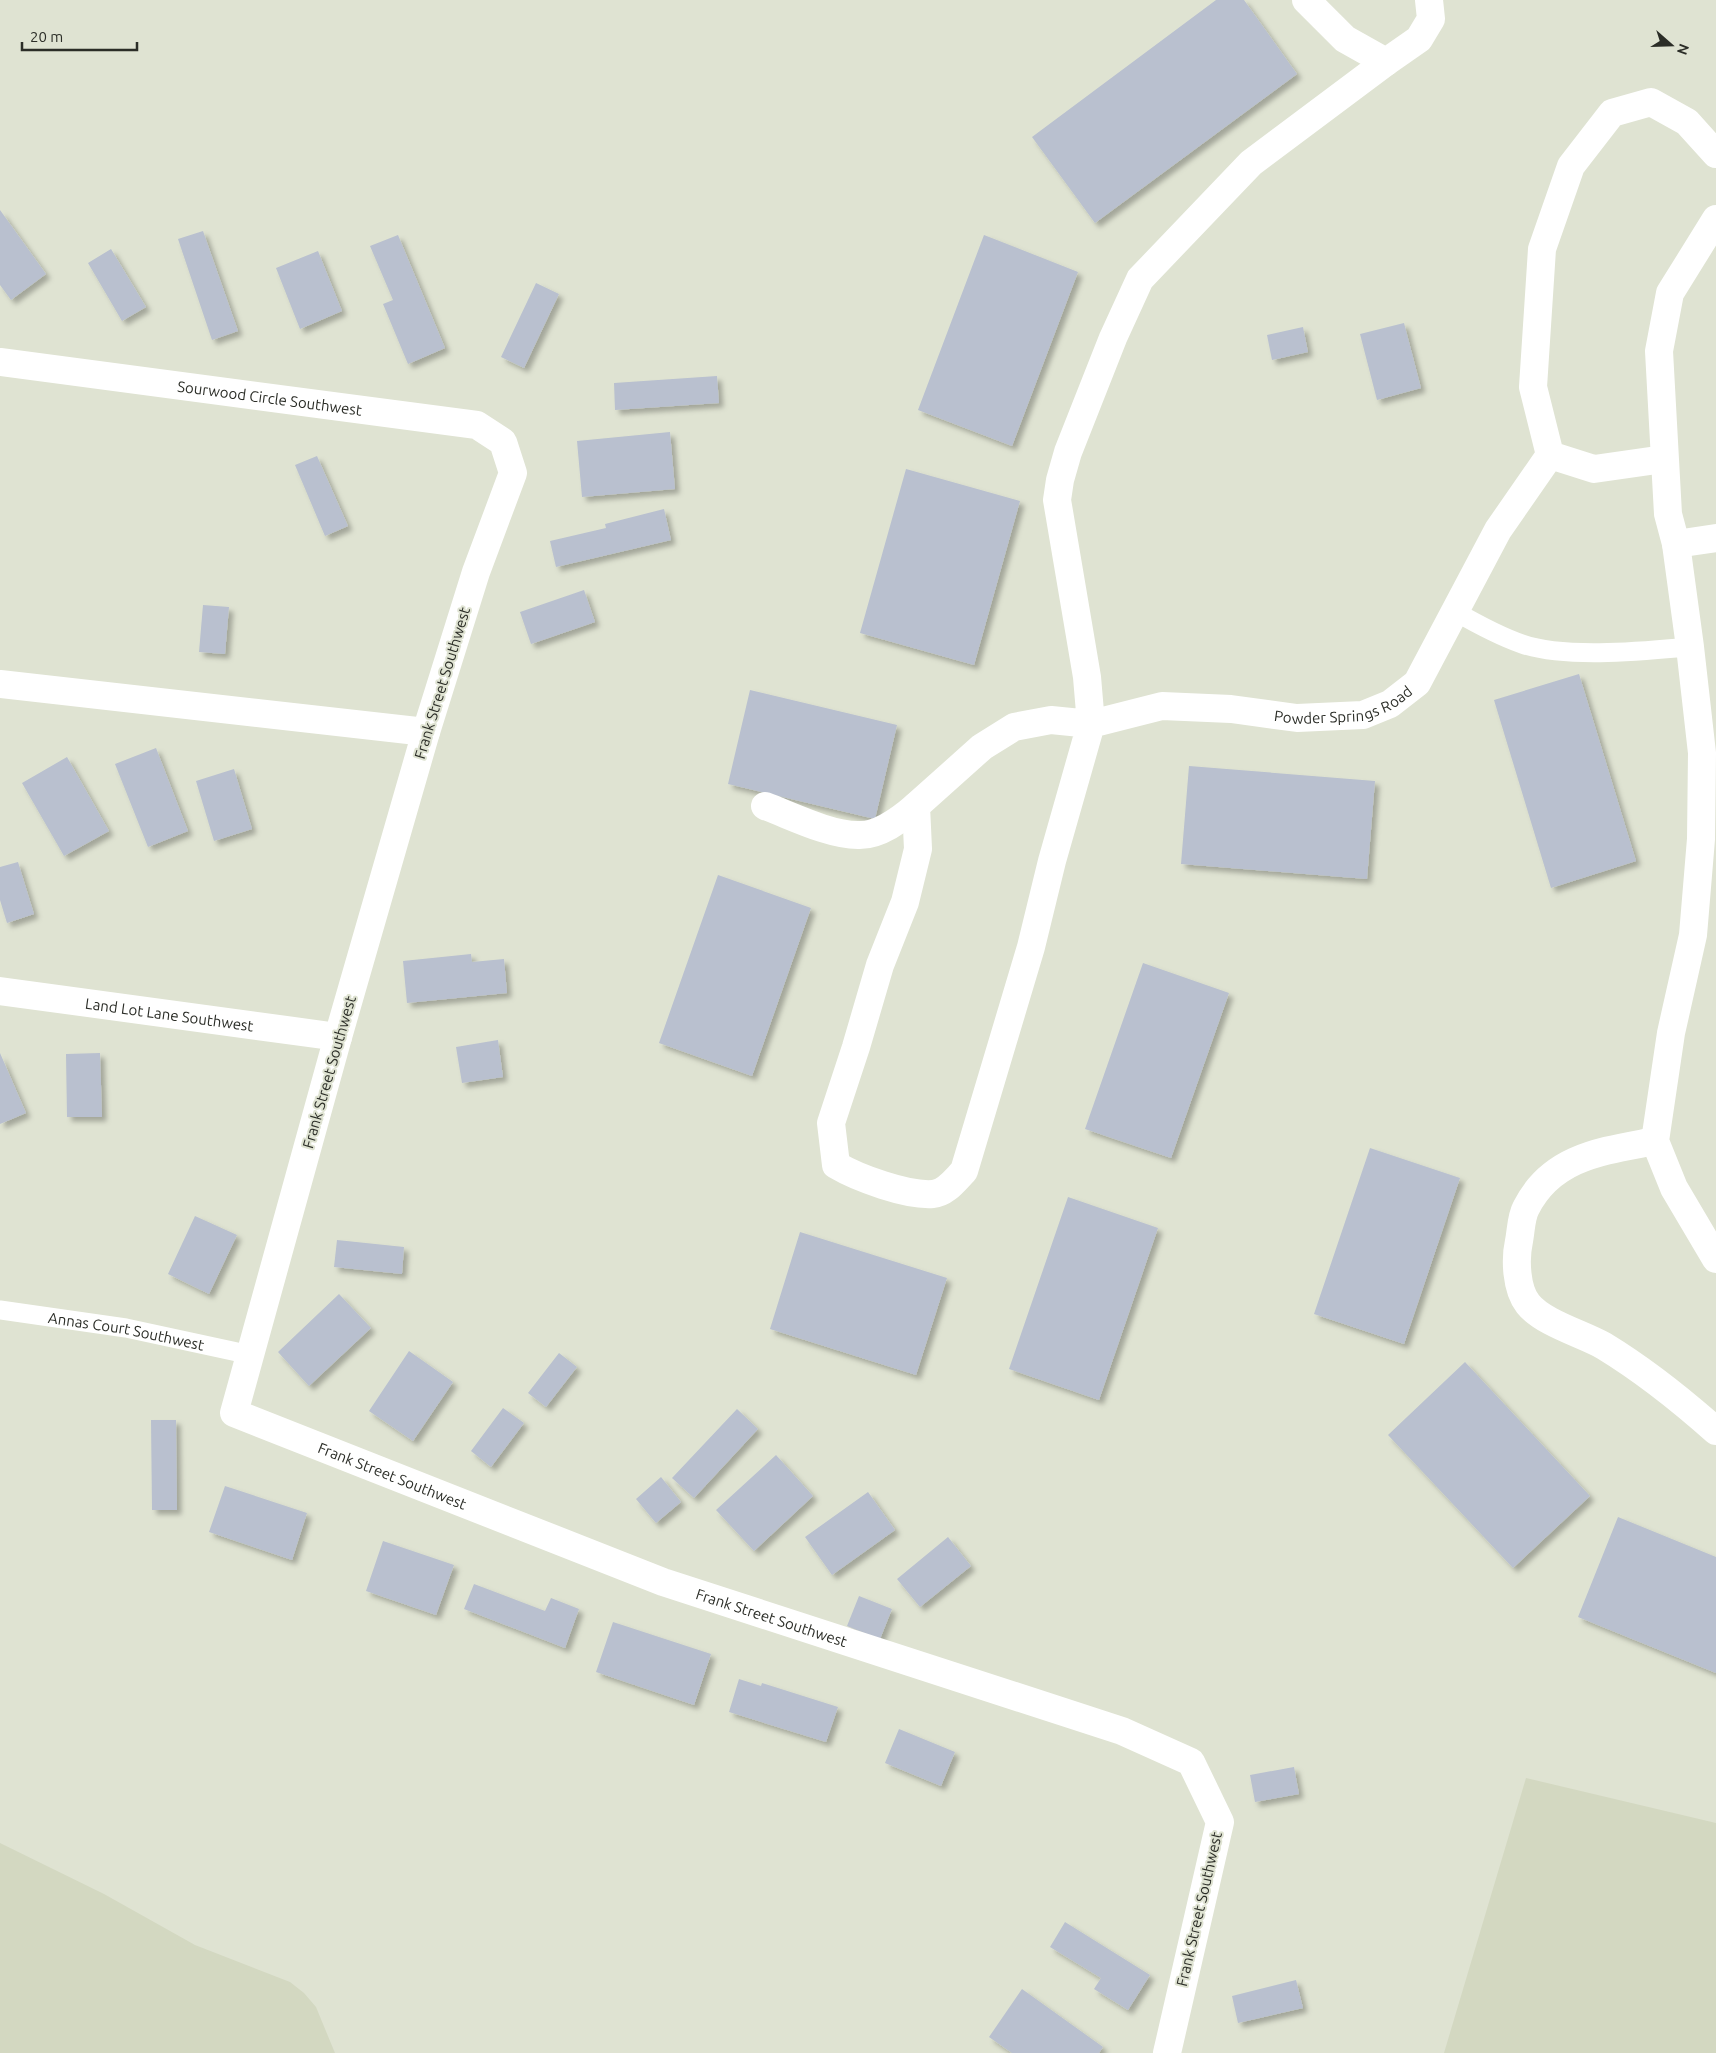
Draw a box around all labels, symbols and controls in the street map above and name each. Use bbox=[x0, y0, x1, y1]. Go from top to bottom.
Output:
scale bar bbox=[22, 20, 138, 52]
north arrow bbox=[1646, 20, 1696, 70]
text: 20 m bbox=[30, 28, 63, 45]
text: N bbox=[1674, 42, 1693, 57]
street label: Sourwood Circle Southwest bbox=[176, 377, 363, 418]
street label: Frank Street Southwest bbox=[411, 605, 473, 761]
street label: Powder Springs Road bbox=[1273, 682, 1415, 727]
street label: Land Lot Lane Southwest bbox=[84, 994, 255, 1034]
street label: Frank Street Southwest bbox=[299, 994, 359, 1150]
street label: Annas Court Southwest bbox=[47, 1308, 206, 1353]
street label: Frank Street Southwest bbox=[316, 1439, 469, 1512]
street label: Frank Street Southwest bbox=[694, 1585, 850, 1650]
street label: Frank Street Southwest bbox=[1173, 1830, 1225, 1988]

